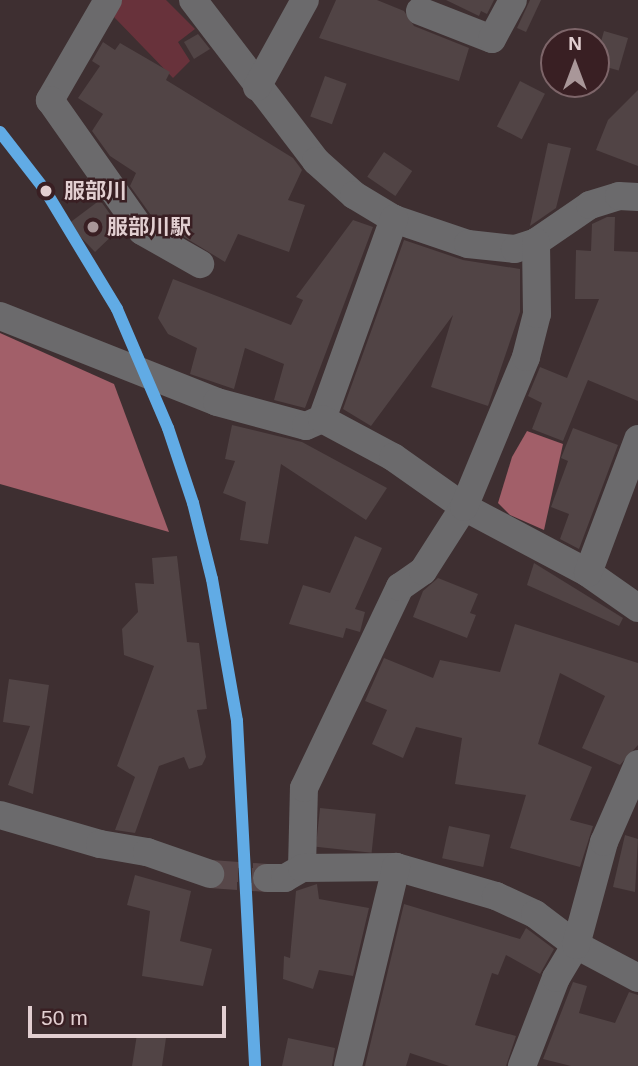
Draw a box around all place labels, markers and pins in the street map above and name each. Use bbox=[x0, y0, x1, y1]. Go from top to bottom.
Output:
place label: 服部川 bbox=[64, 178, 127, 204]
marker: 服部川 bbox=[34, 179, 58, 203]
place label: 服部川駅 bbox=[107, 214, 191, 240]
marker: 服部川駅 bbox=[85, 219, 101, 235]

